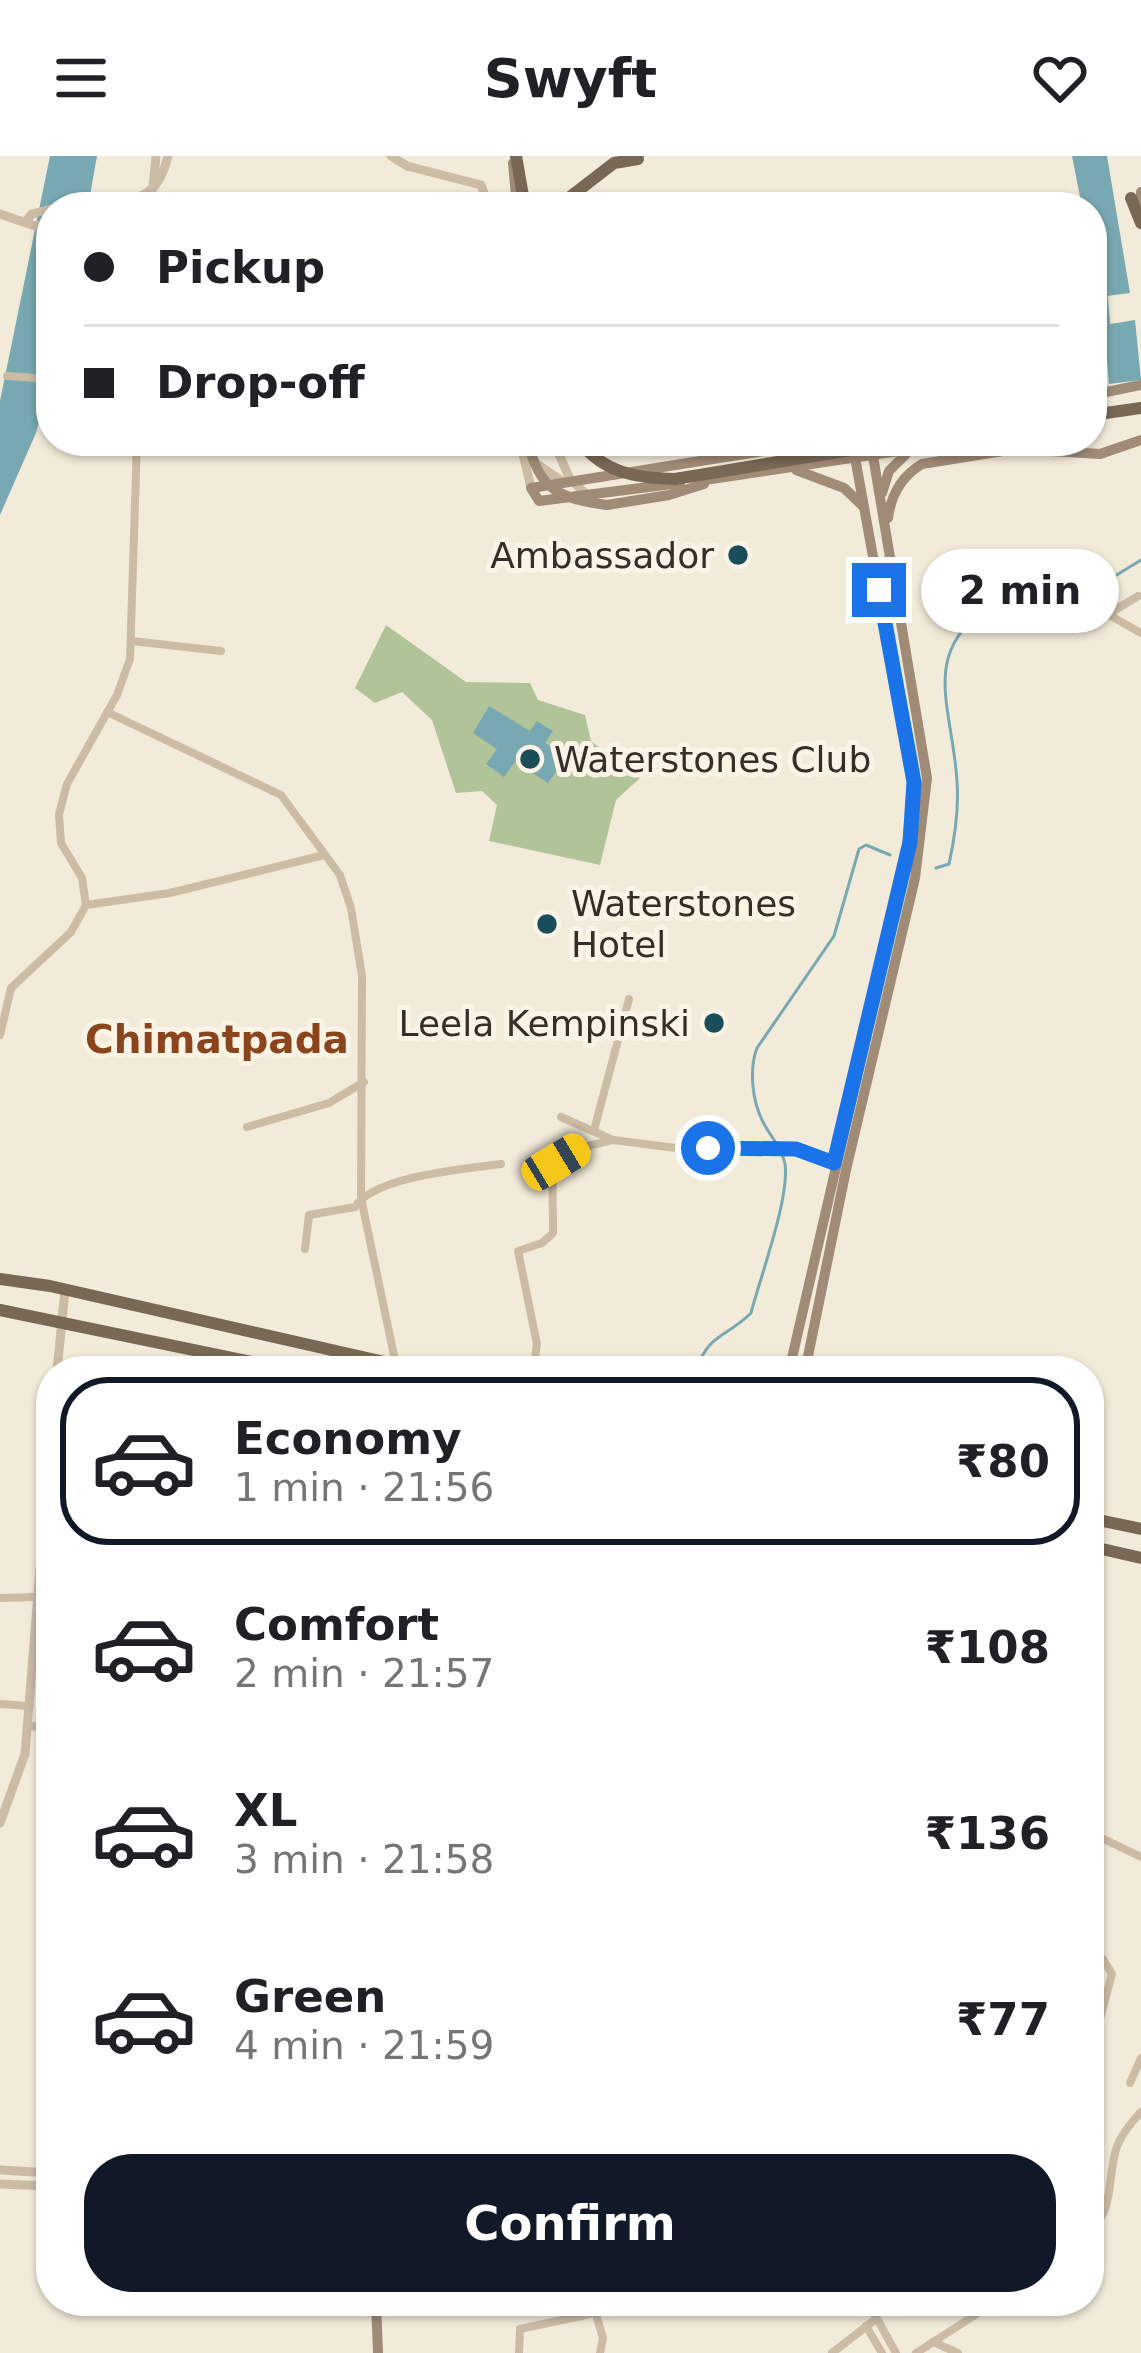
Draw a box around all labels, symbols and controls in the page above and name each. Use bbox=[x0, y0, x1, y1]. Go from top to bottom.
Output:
icon: menu bbox=[48, 45, 114, 111]
icon: heart bbox=[1027, 45, 1093, 111]
text: Swyft bbox=[484, 47, 657, 110]
text: Pickup bbox=[156, 241, 325, 294]
text: Drop-off bbox=[156, 356, 365, 409]
place label: Ambassador bbox=[490, 535, 714, 576]
marker: Ambassador bbox=[725, 542, 751, 568]
callout: 2 min bbox=[921, 548, 1119, 632]
route end bbox=[852, 563, 906, 617]
text: 2 min bbox=[959, 568, 1081, 613]
place label: Waterstones Club bbox=[554, 739, 871, 780]
marker: Waterstones Club bbox=[517, 746, 543, 772]
place label: Waterstones Hotel bbox=[571, 883, 796, 965]
marker: Waterstones Hotel bbox=[534, 911, 560, 937]
place label: Leela Kempinski bbox=[398, 1003, 690, 1044]
marker: Leela Kempinski bbox=[701, 1010, 727, 1036]
district label: Chimatpada bbox=[85, 1017, 349, 1062]
route start bbox=[681, 1121, 735, 1175]
car bbox=[516, 1128, 596, 1196]
icon: car bbox=[90, 1407, 198, 1515]
text: Economy bbox=[234, 1412, 462, 1465]
text: ₹80 bbox=[956, 1435, 1050, 1488]
text: 1 min · 21:56 bbox=[234, 1465, 494, 1510]
icon: car bbox=[90, 1593, 198, 1701]
text: Comfort bbox=[234, 1598, 439, 1651]
text: ₹108 bbox=[925, 1621, 1050, 1674]
text: 2 min · 21:57 bbox=[234, 1651, 494, 1696]
icon: car bbox=[90, 1779, 198, 1887]
text: XL bbox=[234, 1784, 297, 1837]
text: ₹136 bbox=[925, 1807, 1050, 1860]
text: 3 min · 21:58 bbox=[234, 1837, 494, 1882]
icon: car bbox=[90, 1965, 198, 2073]
text: Green bbox=[234, 1970, 386, 2023]
text: ₹77 bbox=[956, 1993, 1050, 2046]
text: 4 min · 21:59 bbox=[234, 2023, 494, 2068]
button: Confirm bbox=[84, 2154, 1056, 2292]

